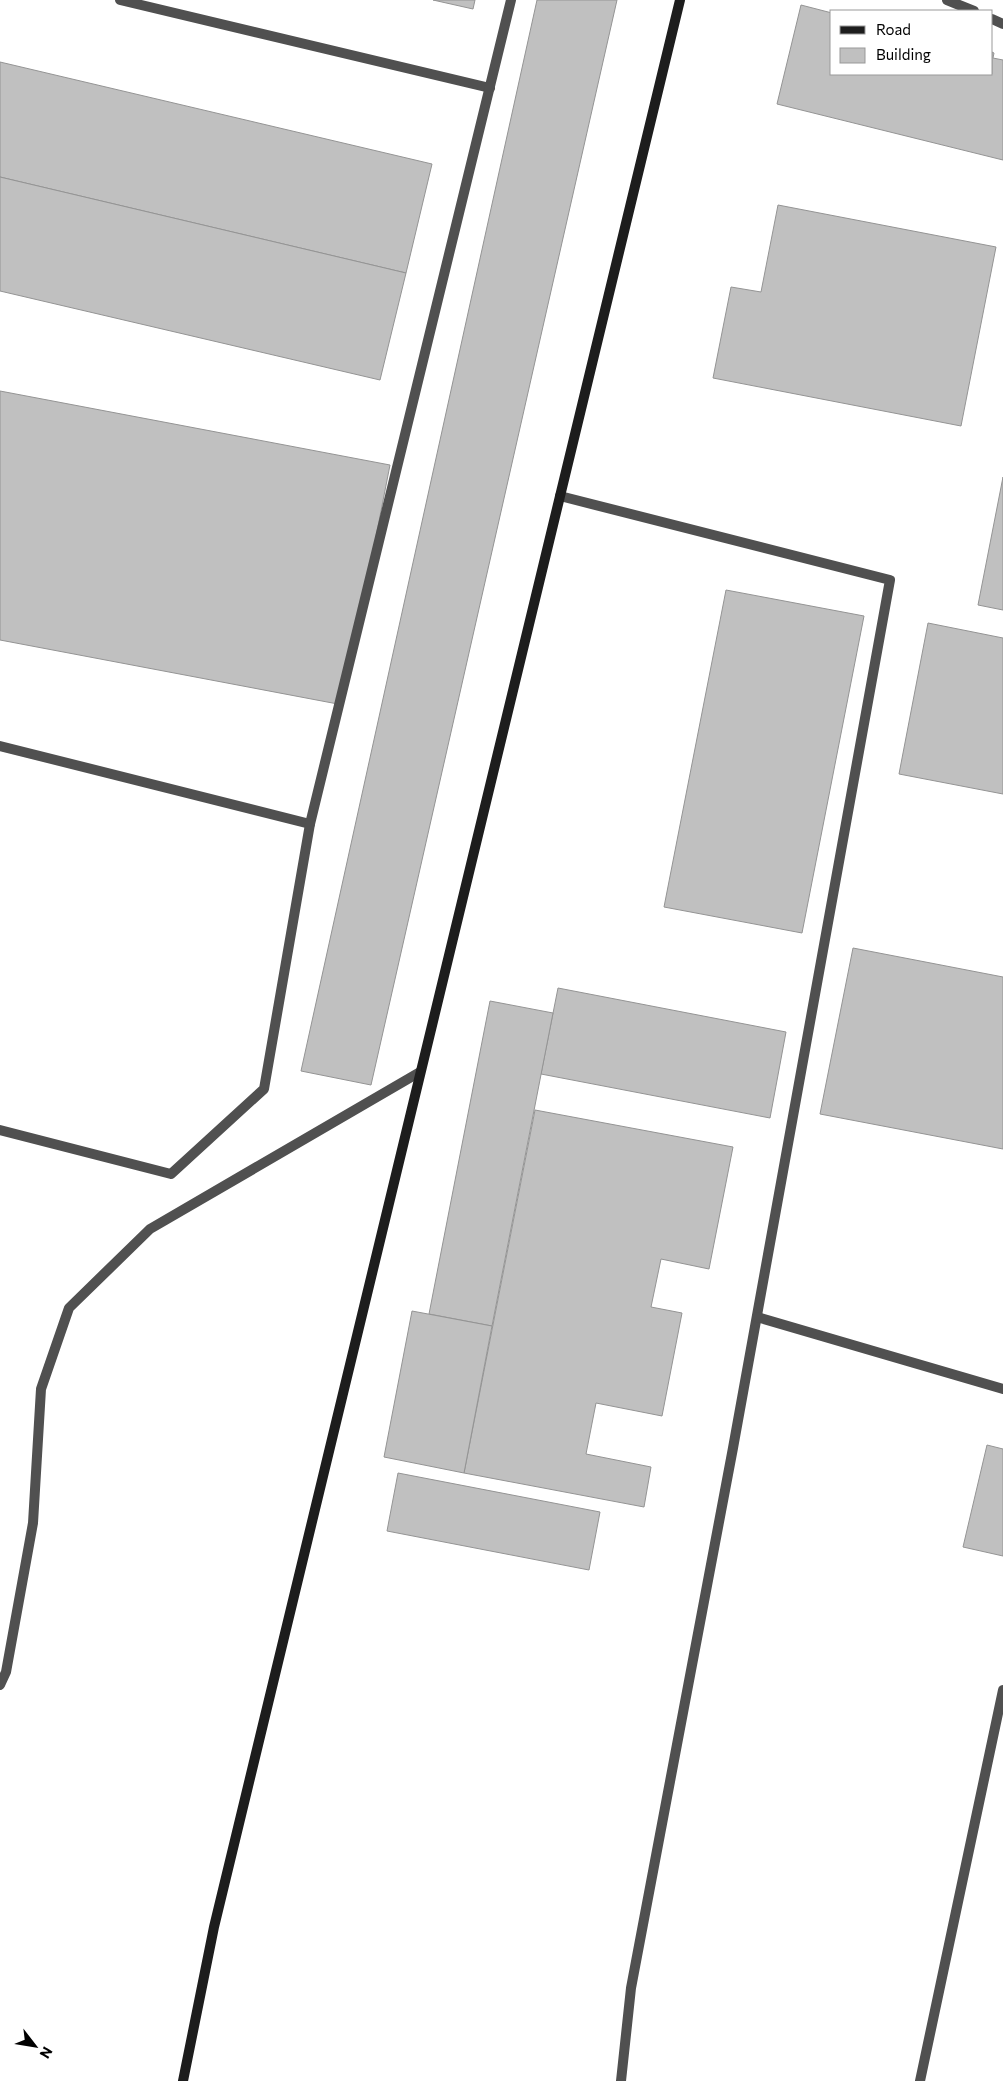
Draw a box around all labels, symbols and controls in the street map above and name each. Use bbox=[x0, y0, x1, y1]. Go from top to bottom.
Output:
legend bbox=[830, 10, 993, 75]
text: Road bbox=[876, 20, 911, 38]
text: Building bbox=[876, 45, 931, 63]
north arrow bbox=[10, 2021, 60, 2071]
text: N bbox=[37, 2044, 57, 2062]

